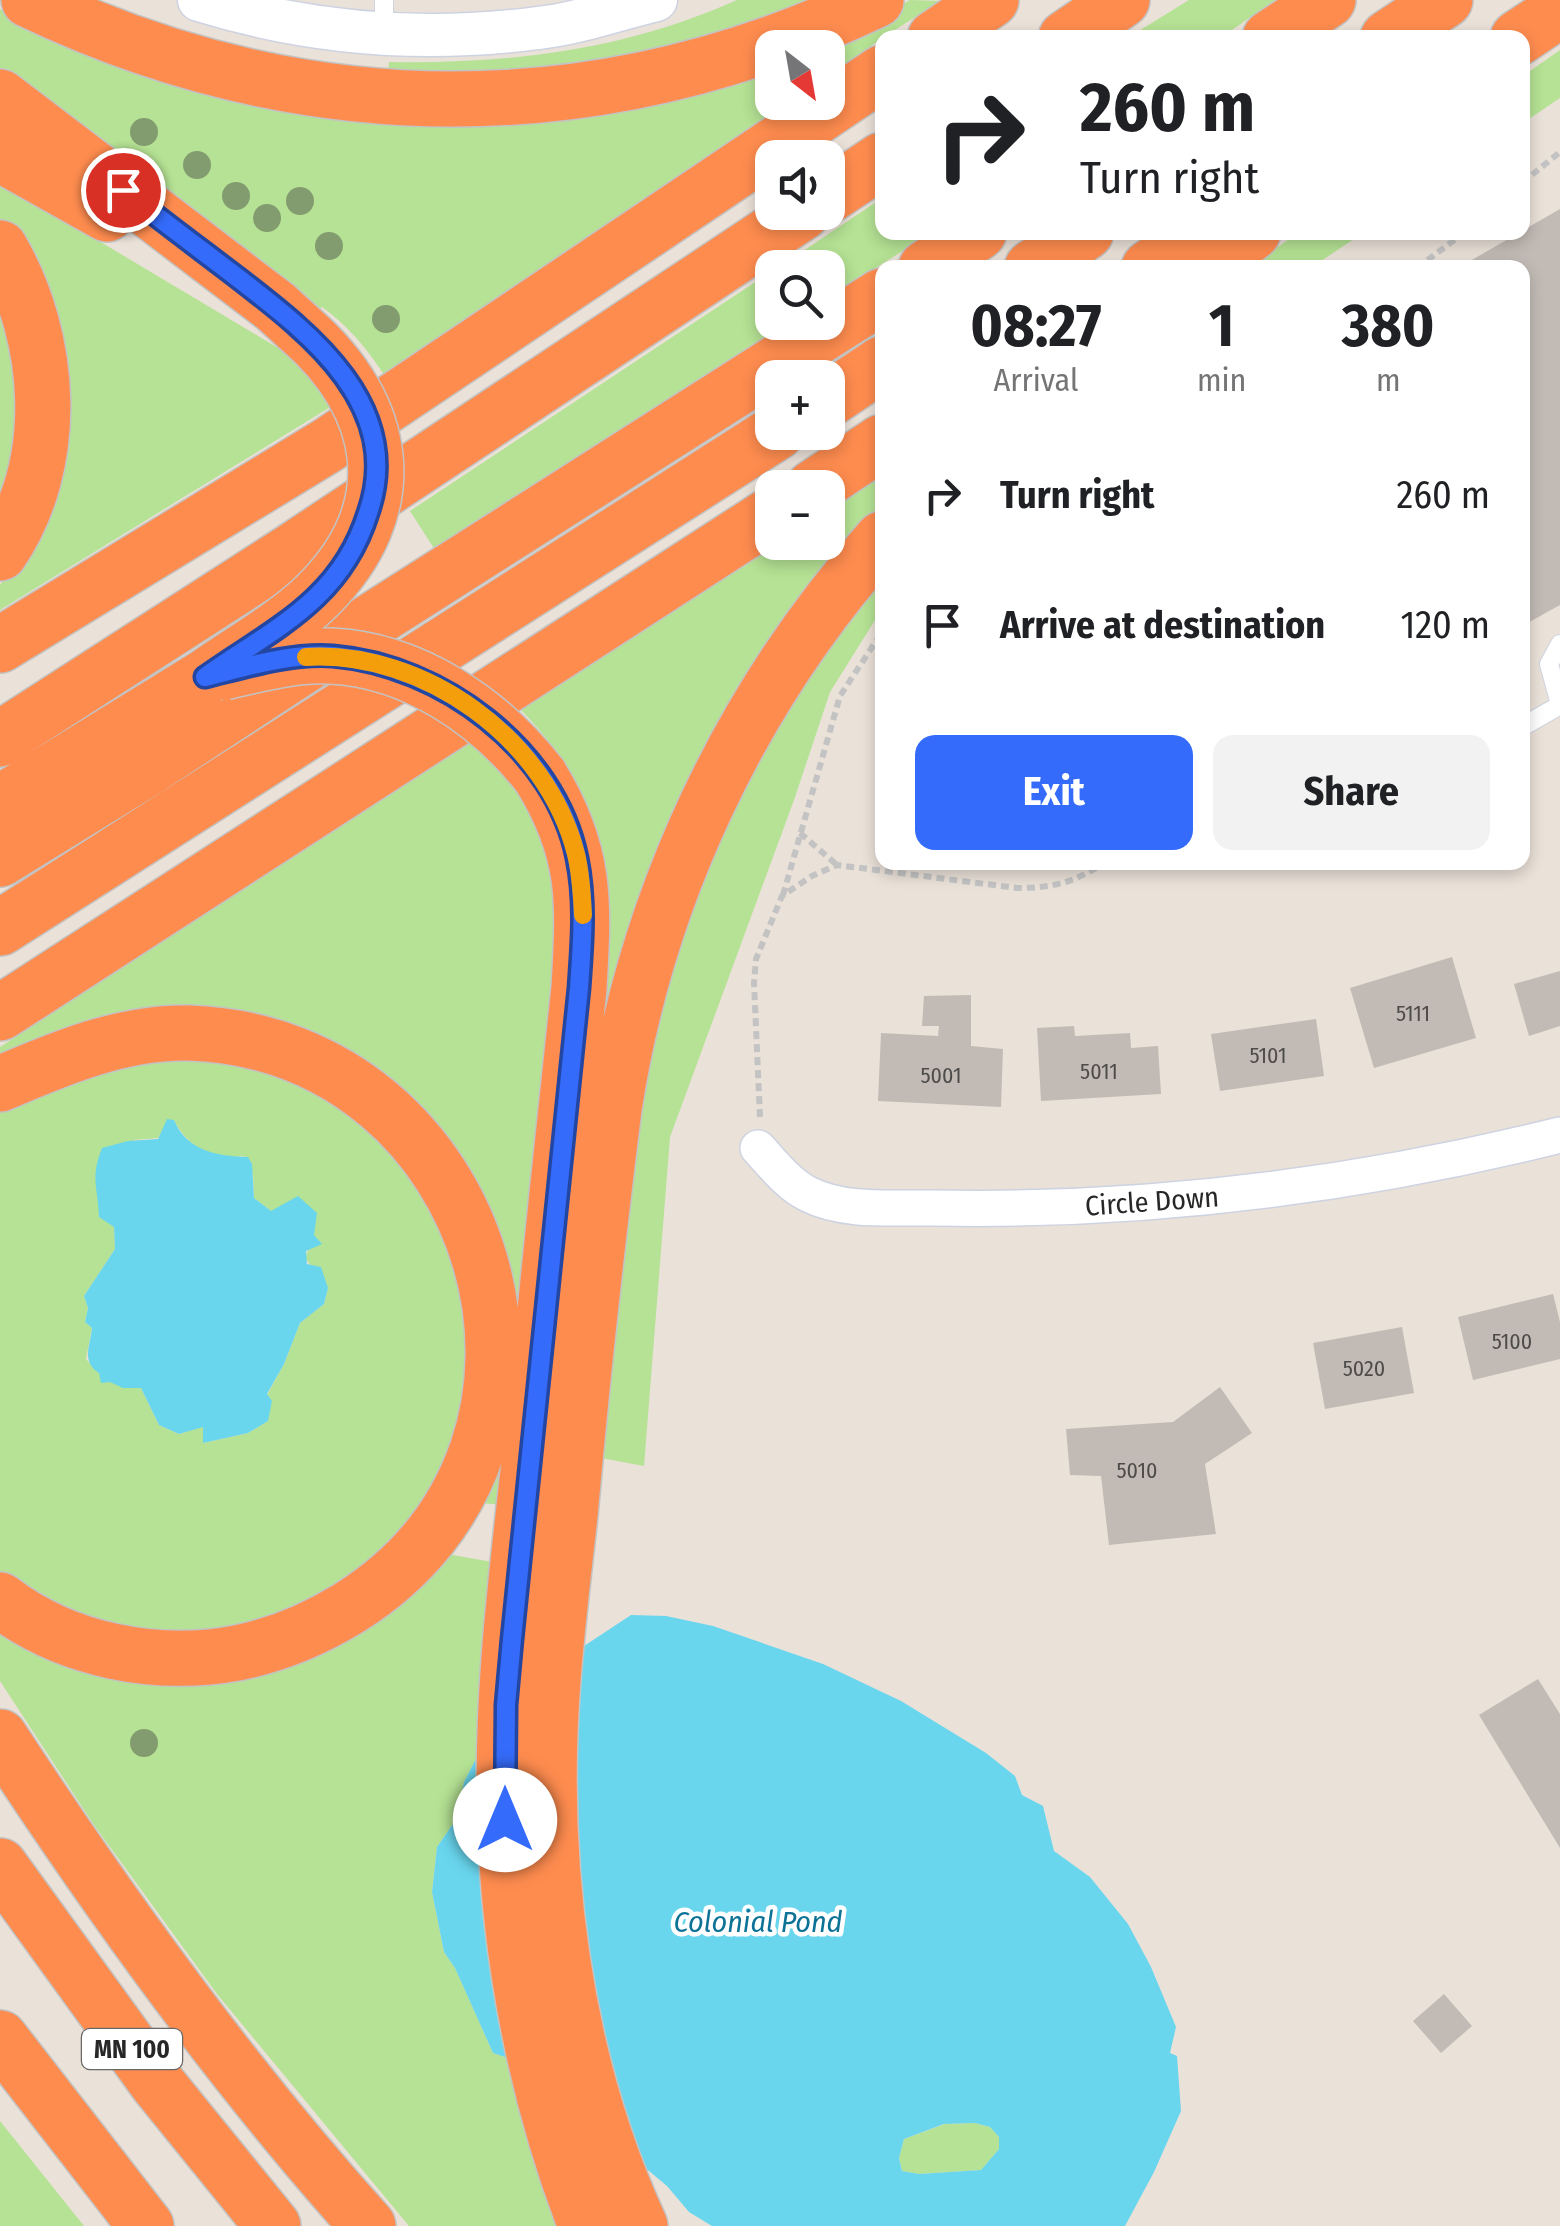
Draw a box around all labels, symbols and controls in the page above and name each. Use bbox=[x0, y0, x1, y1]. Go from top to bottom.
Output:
north arrow bbox=[755, 30, 845, 120]
map controls bbox=[755, 30, 845, 560]
text: 260 m bbox=[1080, 66, 1255, 150]
icon: right bbox=[915, 70, 1045, 200]
button: sound bbox=[755, 140, 845, 230]
pin bbox=[81, 148, 166, 233]
text: Turn right bbox=[1080, 151, 1259, 205]
icon: arrive bbox=[96, 163, 151, 218]
button: search bbox=[755, 250, 845, 340]
text: 08:27 bbox=[970, 290, 1102, 362]
text: 1 bbox=[1209, 290, 1234, 362]
text: 380 bbox=[1342, 290, 1435, 362]
button: + bbox=[755, 360, 845, 450]
text: Arrival bbox=[994, 361, 1078, 399]
text: min bbox=[1197, 361, 1246, 399]
text: m bbox=[1376, 361, 1401, 399]
icon: right bbox=[915, 468, 970, 523]
button: − bbox=[755, 470, 845, 560]
text: Turn right bbox=[1000, 472, 1154, 518]
text: 260 m bbox=[1396, 472, 1490, 518]
icon: arrive bbox=[915, 598, 970, 653]
text: Arrive at destination bbox=[1000, 602, 1325, 648]
text: 120 m bbox=[1400, 602, 1490, 648]
button: Exit bbox=[915, 735, 1193, 850]
button: Share bbox=[1213, 735, 1490, 850]
house number: 5111 bbox=[1396, 1000, 1430, 1027]
house number: 5101 bbox=[1249, 1042, 1287, 1069]
house number: 5011 bbox=[1080, 1058, 1118, 1085]
house number: 5001 bbox=[920, 1062, 962, 1089]
street label: Circle Down bbox=[1084, 1180, 1220, 1223]
house number: 5100 bbox=[1492, 1328, 1532, 1355]
house number: 5020 bbox=[1343, 1355, 1385, 1382]
house number: 5010 bbox=[1116, 1457, 1158, 1484]
position arrow bbox=[453, 1768, 557, 1872]
water label: Colonial Pond bbox=[673, 1904, 843, 1940]
road number: MN 100 bbox=[82, 2029, 182, 2069]

